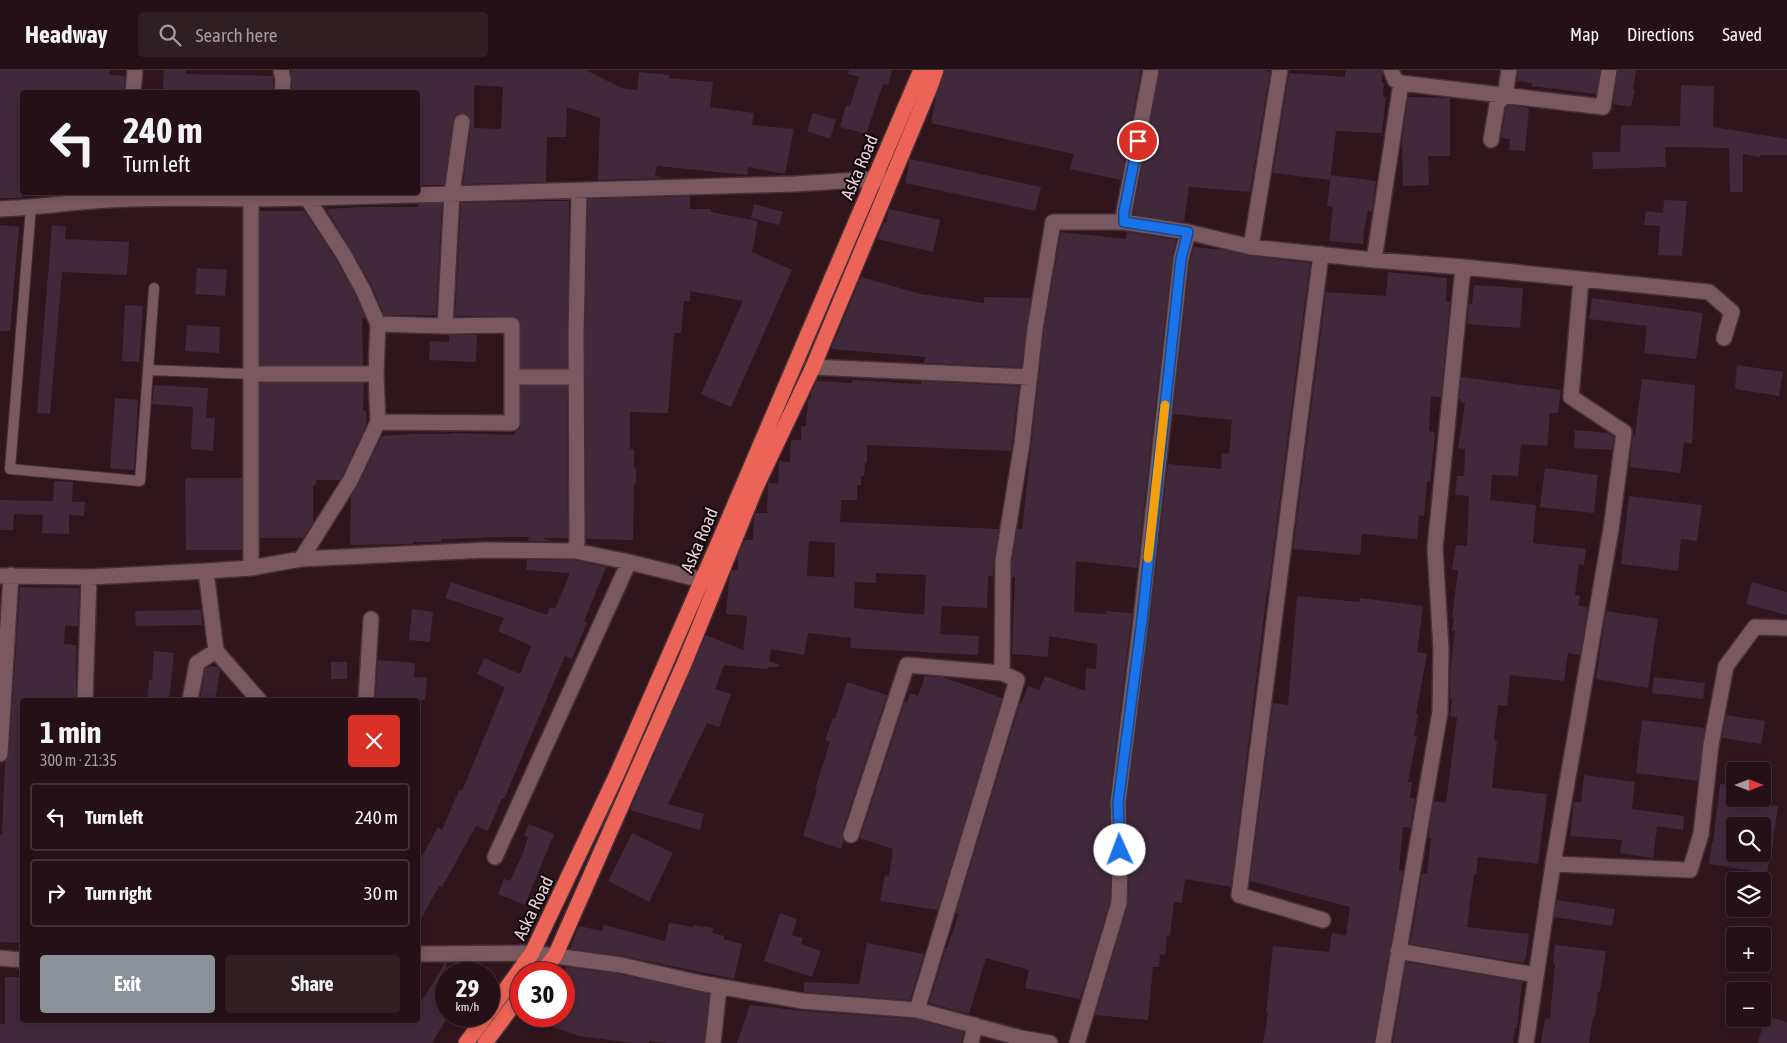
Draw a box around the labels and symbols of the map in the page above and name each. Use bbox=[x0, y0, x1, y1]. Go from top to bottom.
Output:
pin bbox=[1117, 120, 1159, 162]
street label: Aska Road bbox=[836, 131, 882, 203]
street label: Aska Road bbox=[676, 504, 722, 576]
north arrow bbox=[1726, 762, 1771, 808]
position arrow bbox=[1093, 823, 1145, 875]
street label: Aska Road bbox=[509, 873, 557, 943]
speed limit sign: 30 bbox=[510, 962, 575, 1027]

